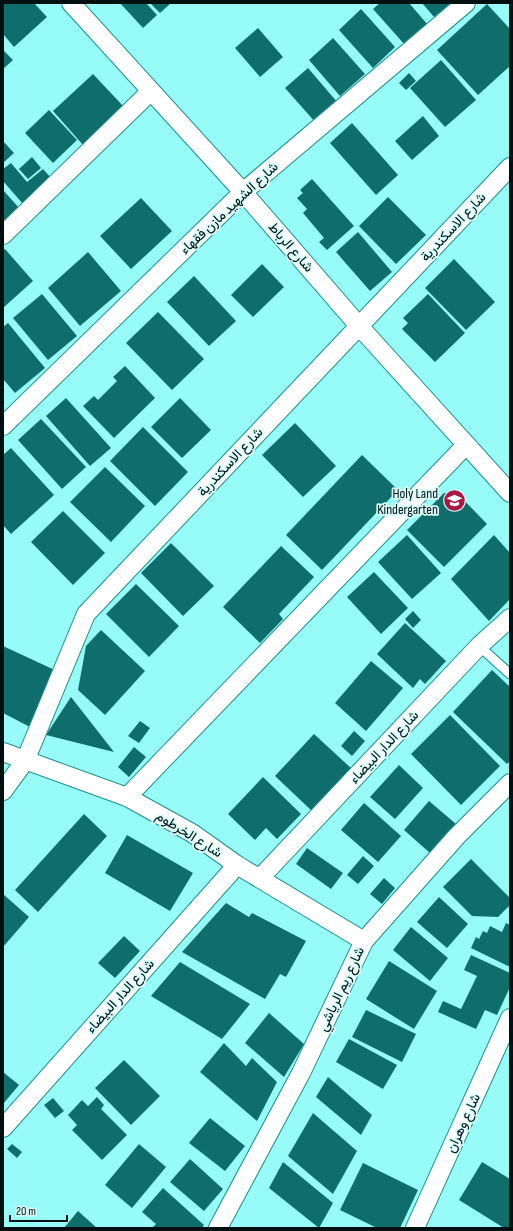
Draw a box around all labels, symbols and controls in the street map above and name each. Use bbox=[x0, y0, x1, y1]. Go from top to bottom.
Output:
street label: شارع الشهيد مازن فقهاء bbox=[176, 158, 283, 259]
street label: شارع الاسكندرية bbox=[417, 189, 491, 266]
street label: شارع الرباط bbox=[263, 218, 317, 277]
street label: شارع الاسكندرية bbox=[194, 424, 268, 501]
place label: Holy Land Kindergarten bbox=[377, 485, 438, 518]
school or university icon: Holy Land Kindergarten bbox=[441, 488, 467, 514]
street label: شارع الدار البيضاء bbox=[346, 707, 424, 789]
street label: شارع الخرطوم bbox=[152, 807, 225, 863]
street label: شارع ريم الرياشي bbox=[314, 944, 371, 1035]
street label: شارع الدار البيضاء bbox=[82, 955, 159, 1038]
street label: شارع وهران bbox=[442, 1091, 486, 1156]
scale bar bbox=[10, 1197, 67, 1223]
text: 20 m bbox=[16, 1204, 36, 1219]

